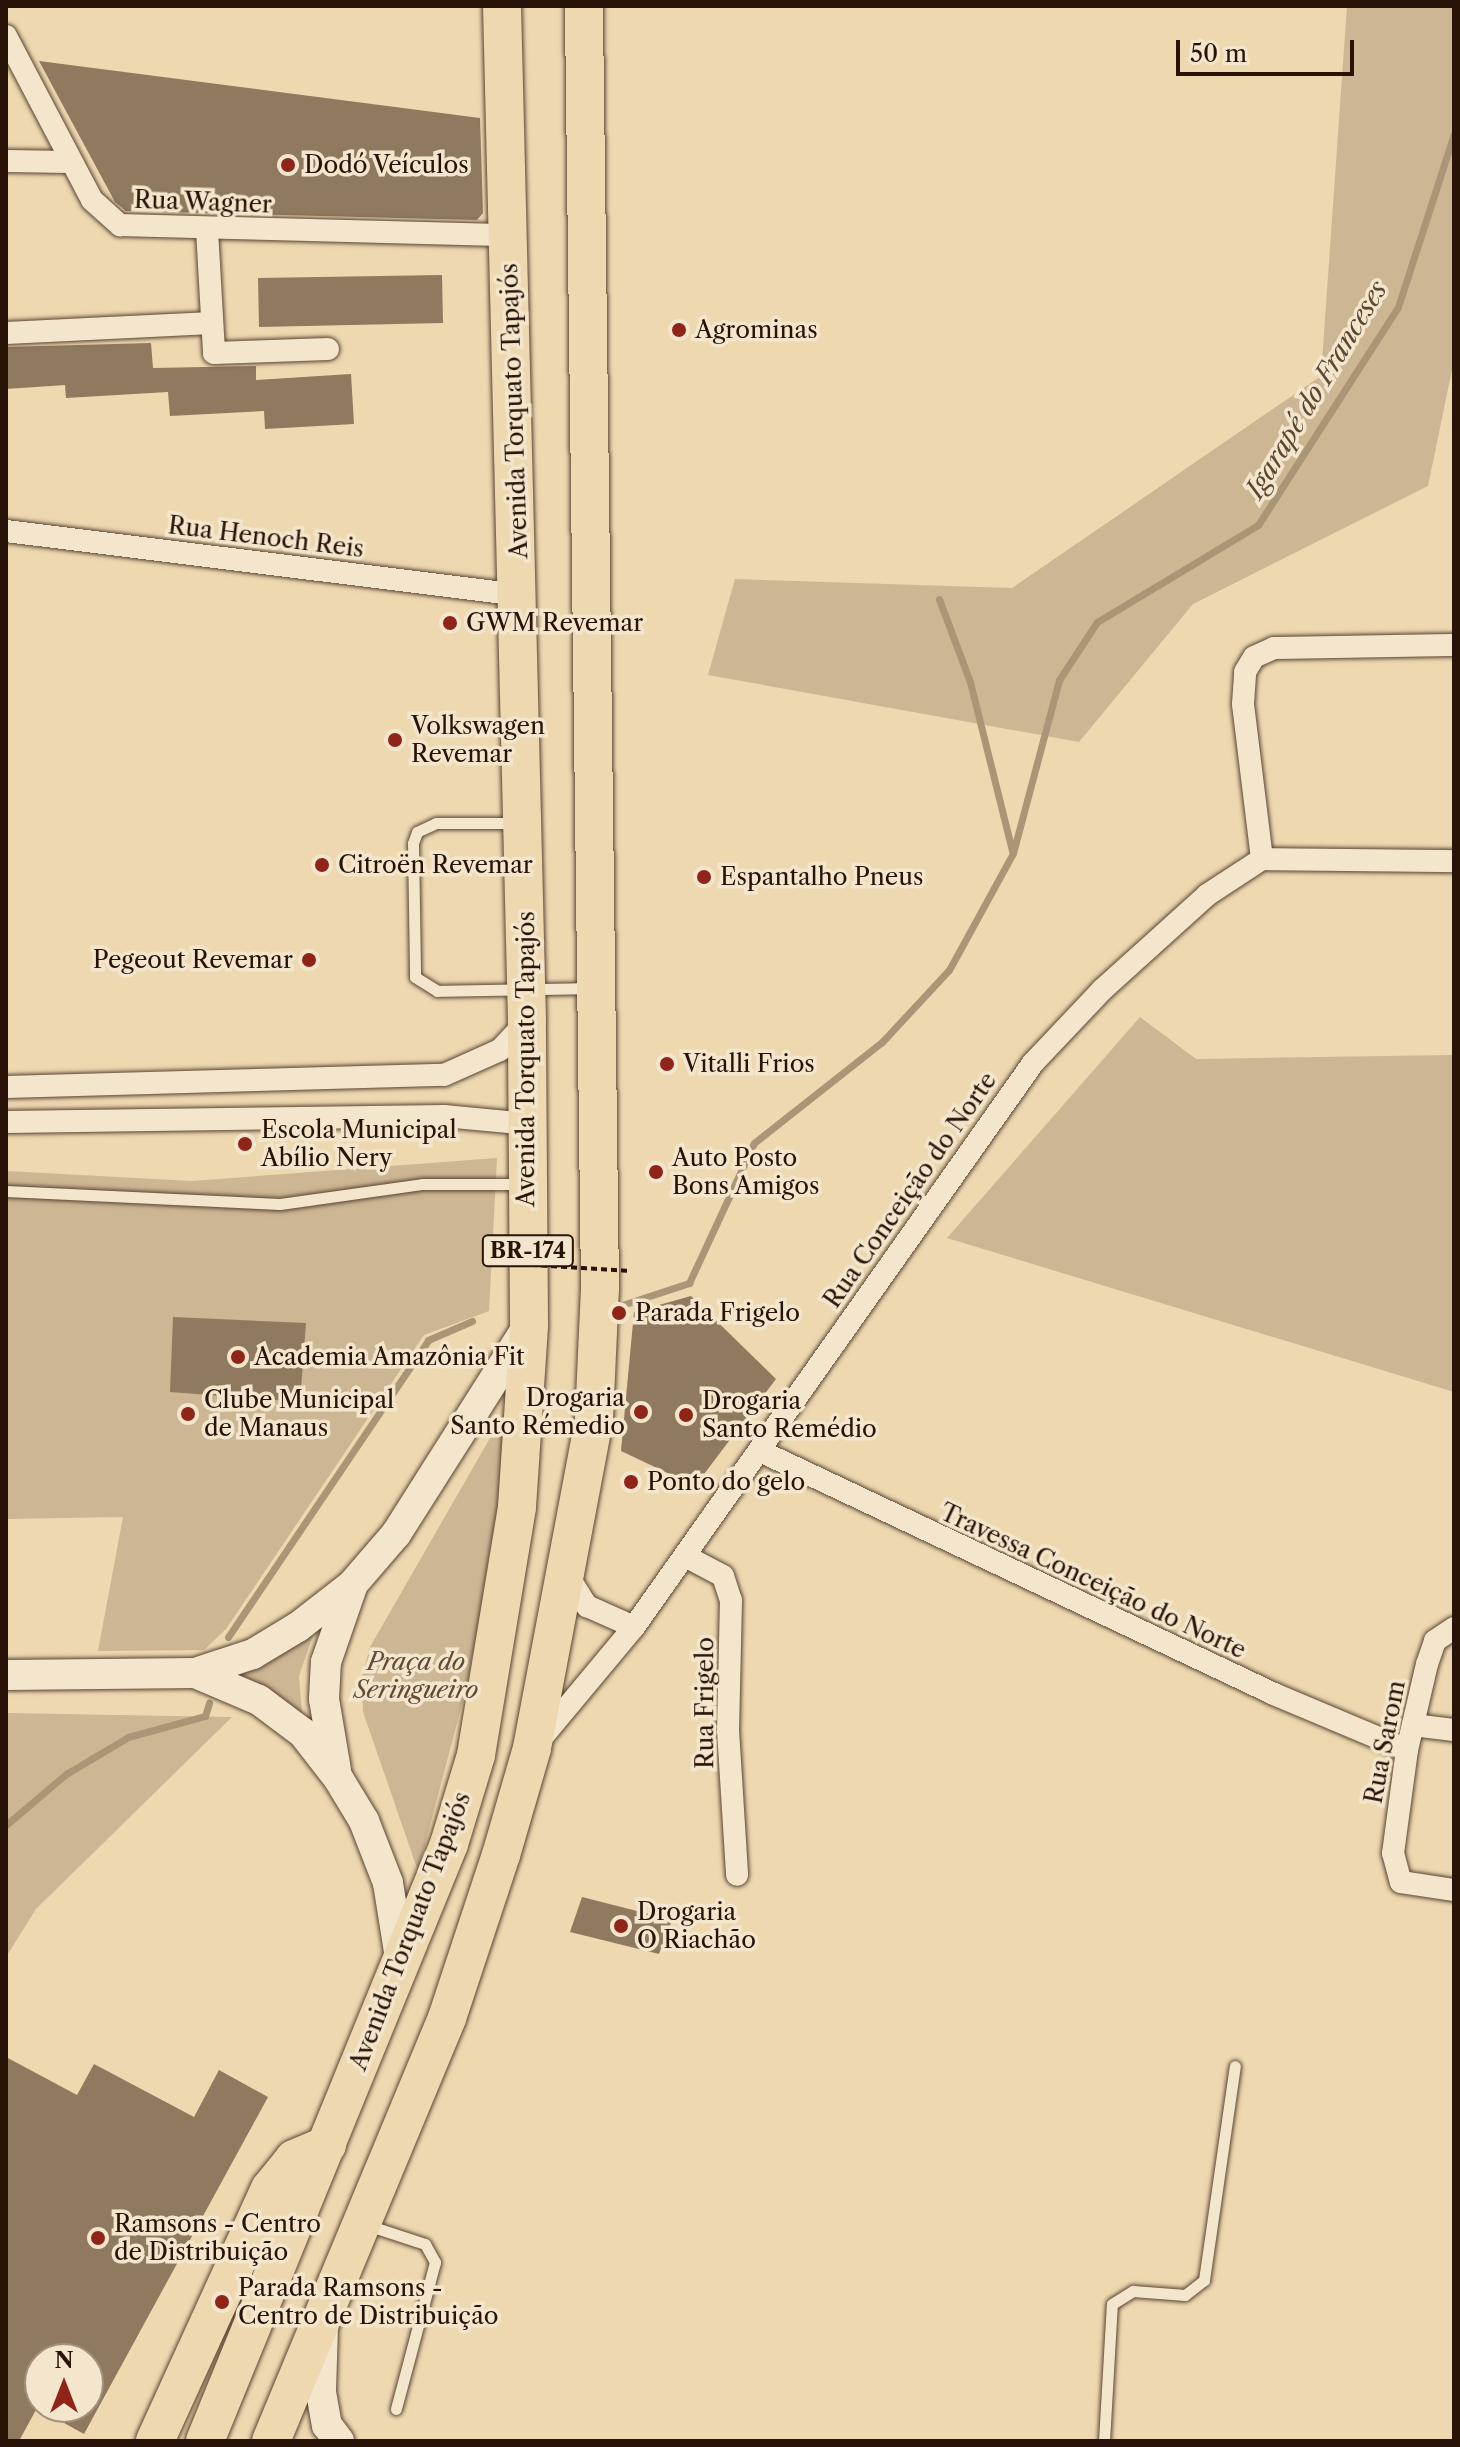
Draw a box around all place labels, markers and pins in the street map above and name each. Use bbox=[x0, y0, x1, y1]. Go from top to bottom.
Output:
place label: Dodó Veículos bbox=[304, 151, 470, 179]
marker: Dodó Veículos bbox=[279, 156, 297, 174]
place label: Agrominas bbox=[695, 316, 818, 344]
marker: Agrominas bbox=[670, 321, 688, 339]
place label: GWM Revemar bbox=[466, 609, 643, 637]
marker: GWM Revemar bbox=[441, 614, 459, 632]
place label: Volkswagen Revemar bbox=[411, 712, 545, 768]
marker: Volkswagen Revemar bbox=[386, 731, 404, 749]
place label: Citroën Revemar bbox=[338, 851, 533, 879]
marker: Citroën Revemar bbox=[313, 856, 331, 874]
place label: Espantalho Pneus bbox=[720, 863, 923, 891]
marker: Espantalho Pneus bbox=[695, 868, 713, 886]
place label: Pegeout Revemar bbox=[93, 946, 293, 974]
marker: Pegeout Revemar bbox=[300, 951, 318, 969]
place label: Vitalli Frios bbox=[683, 1050, 815, 1078]
marker: Vitalli Frios bbox=[658, 1055, 676, 1073]
place label: Escola Municipal Abílio Nery bbox=[261, 1116, 457, 1172]
marker: Escola Municipal Abílio Nery bbox=[236, 1135, 254, 1153]
place label: Auto Posto Bons Amigos bbox=[672, 1144, 820, 1200]
marker: Auto Posto Bons Amigos bbox=[647, 1163, 665, 1181]
place label: Parada Frigelo bbox=[635, 1299, 800, 1327]
marker: Parada Frigelo bbox=[610, 1304, 628, 1322]
place label: Academia Amazônia Fit bbox=[254, 1343, 526, 1371]
marker: Academia Amazônia Fit bbox=[229, 1348, 247, 1366]
place label: Drogaria Santo Rémedio bbox=[450, 1384, 625, 1440]
place label: Clube Municipal de Manaus bbox=[204, 1386, 394, 1442]
place label: Drogaria Santo Remédio bbox=[702, 1387, 877, 1443]
marker: Drogaria Santo Rémedio bbox=[632, 1403, 650, 1421]
marker: Clube Municipal de Manaus bbox=[179, 1405, 197, 1423]
marker: Drogaria Santo Remédio bbox=[677, 1406, 695, 1424]
place label: Ponto do gelo bbox=[647, 1468, 805, 1496]
marker: Ponto do gelo bbox=[622, 1473, 640, 1491]
place label: Drogaria O Riachão bbox=[637, 1898, 756, 1954]
marker: Drogaria O Riachão bbox=[612, 1917, 630, 1935]
place label: Ramsons - Centro de Distribuição bbox=[114, 2210, 321, 2266]
marker: Ramsons - Centro de Distribuição bbox=[89, 2229, 107, 2247]
place label: Parada Ramsons - Centro de Distribuição bbox=[238, 2274, 499, 2330]
marker: Parada Ramsons - Centro de Distribuição bbox=[213, 2293, 231, 2311]

